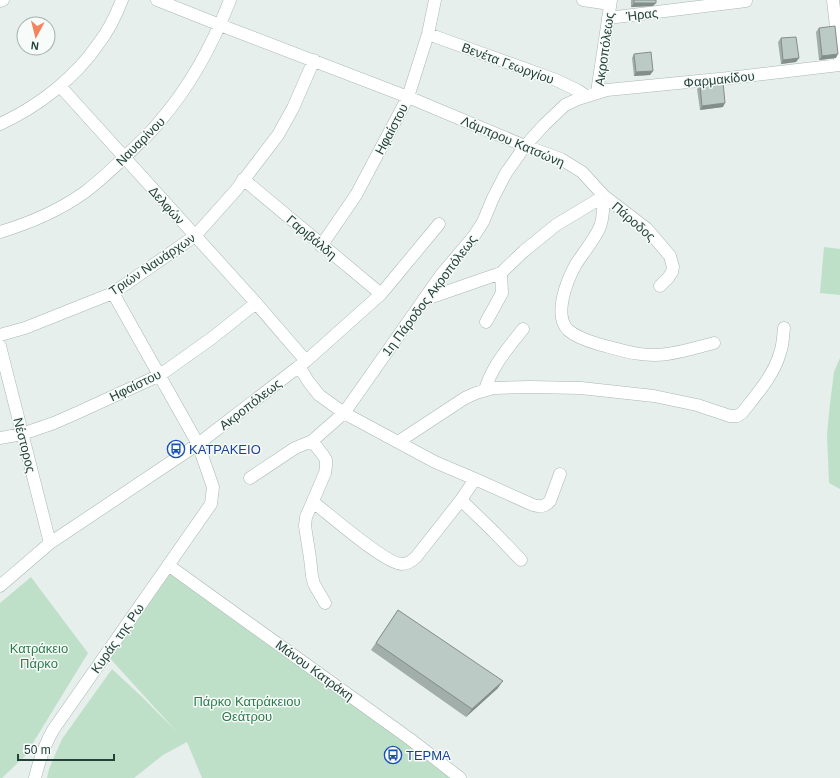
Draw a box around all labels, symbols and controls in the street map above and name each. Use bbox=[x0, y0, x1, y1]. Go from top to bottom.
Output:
street label: Ήρας bbox=[624, 5, 659, 24]
street label: Ακροπόλεως bbox=[592, 11, 617, 87]
north arrow bbox=[16, 16, 56, 56]
text: N bbox=[30, 39, 39, 52]
street label: Βενέτα Γεωργίου bbox=[460, 40, 556, 87]
street label: Φαρμακίδου bbox=[683, 68, 755, 91]
street label: Ηφαίστου bbox=[372, 101, 411, 157]
street label: Λάμπρου Κατσώνη bbox=[459, 113, 567, 170]
street label: Ναυαρίνου bbox=[113, 114, 168, 169]
street label: Δελφών bbox=[146, 183, 188, 227]
street label: Πάροδος bbox=[609, 199, 658, 244]
street label: Γαριβάλδη bbox=[284, 212, 340, 263]
street label: Τριών Ναυάρχων bbox=[106, 230, 198, 299]
street label: 1η Πάροδος Ακροπόλεως bbox=[379, 232, 480, 359]
street label: Ηφαίστου bbox=[107, 367, 163, 404]
street label: Ακροπόλεως bbox=[216, 376, 284, 433]
street label: Νέστορος bbox=[10, 416, 39, 474]
bus stop icon: ΚΑΤΡΑΚΕΙΟ bbox=[166, 439, 186, 459]
place label: ΚΑΤΡΑΚΕΙΟ bbox=[189, 442, 261, 457]
street label: Κυράς της Ρω bbox=[88, 601, 147, 676]
street label: Μάνου Κατράκη bbox=[273, 637, 357, 704]
park label: Κατράκειο Πάρκο bbox=[10, 641, 68, 671]
park label: Πάρκο Κατράκειου Θεάτρου bbox=[193, 694, 301, 724]
scale bar bbox=[18, 736, 114, 762]
text: 50 m bbox=[24, 743, 51, 757]
bus stop icon: ΤΕΡΜΑ bbox=[383, 745, 403, 765]
place label: ΤΕΡΜΑ bbox=[406, 748, 451, 763]

